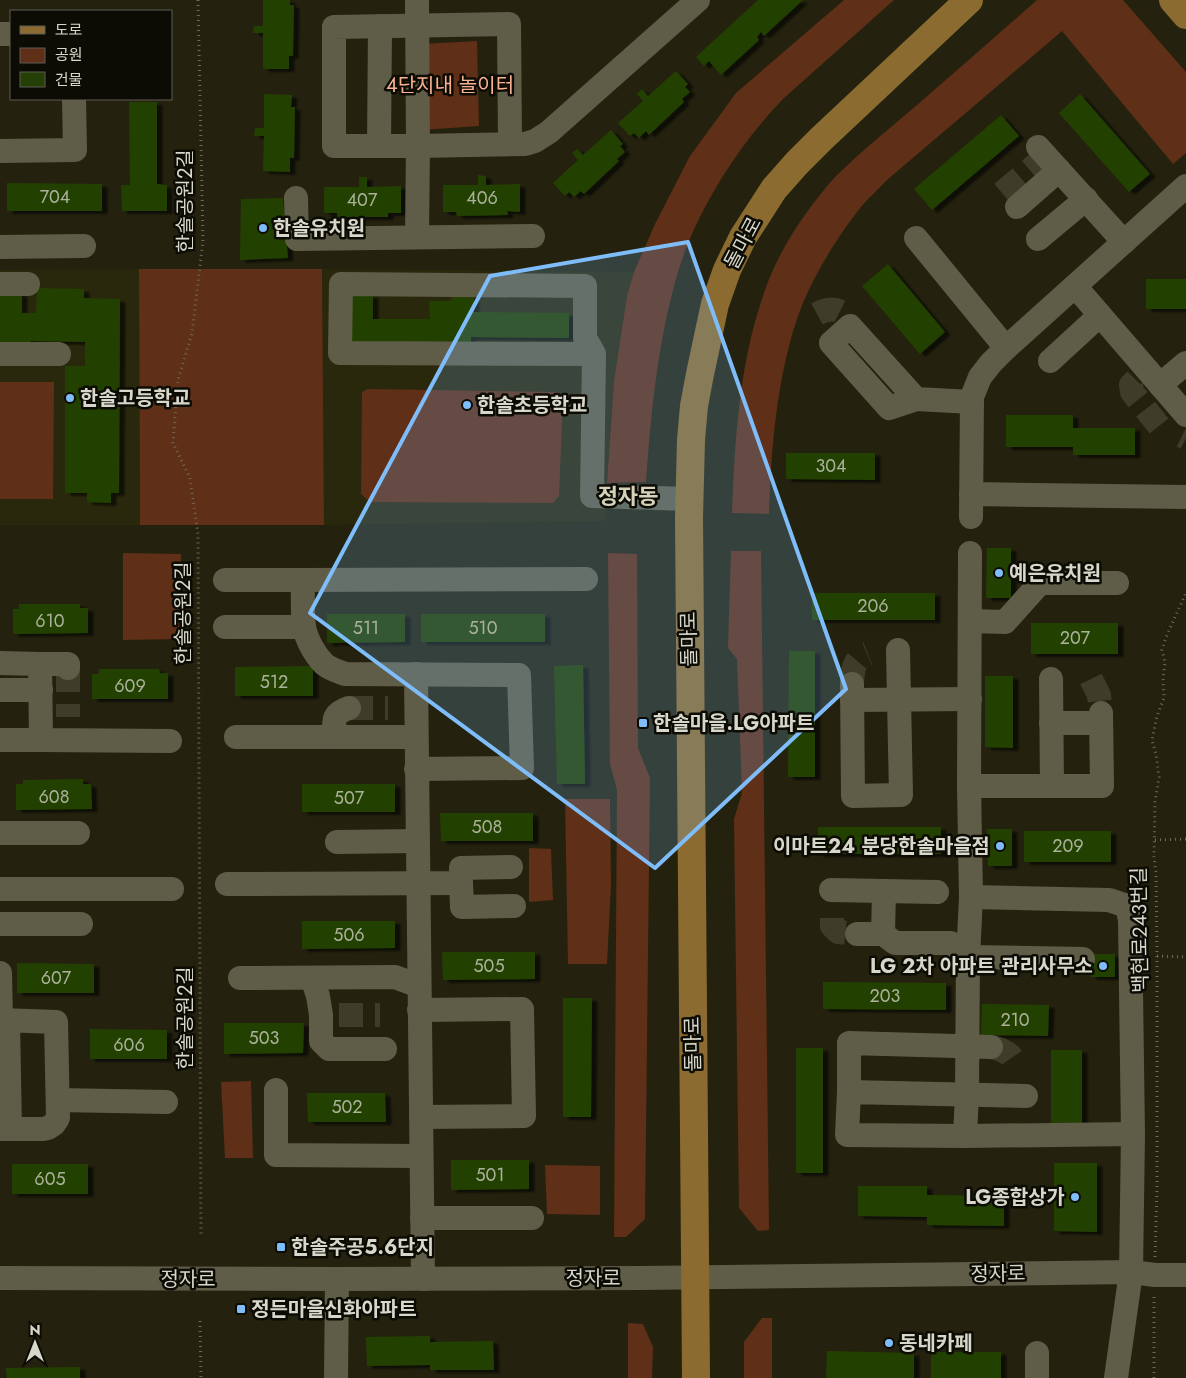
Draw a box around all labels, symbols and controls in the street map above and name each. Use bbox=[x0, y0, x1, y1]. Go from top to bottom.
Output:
legend bbox=[10, 10, 172, 100]
text: 도로 bbox=[55, 19, 83, 41]
text: 공원 bbox=[55, 44, 83, 66]
text: 건물 bbox=[55, 69, 83, 91]
park label: 4단지내 놀이터 bbox=[386, 71, 514, 100]
street label: 한솔공원2길 bbox=[171, 149, 200, 253]
house number: 704 bbox=[40, 184, 70, 210]
house number: 406 bbox=[466, 185, 498, 211]
house number: 407 bbox=[347, 187, 378, 213]
street label: 돌마로 bbox=[717, 212, 769, 274]
place label: 한솔유치원 bbox=[273, 214, 365, 243]
marker: 한솔유치원 bbox=[257, 222, 269, 234]
place label: 한솔고등학교 bbox=[80, 384, 190, 413]
place label: 한솔초등학교 bbox=[477, 391, 587, 420]
marker: 한솔고등학교 bbox=[64, 392, 76, 404]
marker: 한솔초등학교 bbox=[461, 399, 473, 411]
house number: 304 bbox=[815, 453, 847, 479]
district label: 정자동 bbox=[598, 480, 658, 512]
place label: 예은유치원 bbox=[1009, 559, 1101, 588]
street label: 한솔공원2길 bbox=[169, 561, 198, 665]
marker: 예은유치원 bbox=[993, 567, 1005, 579]
house number: 206 bbox=[857, 593, 889, 619]
house number: 610 bbox=[35, 608, 65, 634]
street label: 돌마로 bbox=[674, 611, 704, 667]
house number: 511 bbox=[353, 615, 379, 641]
house number: 510 bbox=[468, 615, 498, 641]
house number: 207 bbox=[1060, 625, 1091, 651]
house number: 512 bbox=[260, 669, 288, 695]
house number: 609 bbox=[114, 673, 146, 699]
place label: 한솔마을.LG아파트 bbox=[653, 709, 814, 738]
marker: 한솔마을.LG아파트 bbox=[637, 717, 649, 729]
house number: 608 bbox=[39, 784, 70, 810]
house number: 507 bbox=[334, 785, 365, 811]
house number: 508 bbox=[472, 814, 502, 840]
place label: 이마트24 분당한솔마을점 bbox=[773, 832, 990, 861]
house number: 209 bbox=[1052, 833, 1084, 859]
marker: 이마트24 분당한솔마을점 bbox=[994, 840, 1006, 852]
street label: 백현로243번길 bbox=[1124, 867, 1156, 993]
house number: 506 bbox=[333, 922, 365, 948]
place label: LG 2차 아파트 관리사무소 bbox=[870, 952, 1093, 981]
house number: 505 bbox=[473, 953, 505, 979]
marker: LG 2차 아파트 관리사무소 bbox=[1097, 960, 1109, 972]
house number: 607 bbox=[41, 965, 72, 991]
street label: 한솔공원2길 bbox=[171, 966, 200, 1070]
house number: 203 bbox=[870, 983, 901, 1009]
house number: 210 bbox=[1000, 1007, 1030, 1033]
street label: 돌마로 bbox=[678, 1016, 708, 1072]
house number: 503 bbox=[249, 1025, 280, 1051]
house number: 606 bbox=[113, 1032, 145, 1058]
house number: 502 bbox=[331, 1094, 363, 1120]
house number: 501 bbox=[475, 1162, 505, 1188]
house number: 605 bbox=[34, 1166, 66, 1192]
place label: LG종합상가 bbox=[965, 1183, 1065, 1212]
marker: LG종합상가 bbox=[1069, 1191, 1081, 1203]
place label: 한솔주공5.6단지 bbox=[291, 1233, 434, 1262]
marker: 한솔주공5.6단지 bbox=[275, 1241, 287, 1253]
street label: 정자로 bbox=[970, 1259, 1026, 1289]
street label: 정자로 bbox=[565, 1264, 621, 1293]
street label: 정자로 bbox=[160, 1265, 216, 1294]
place label: 정든마을신화아파트 bbox=[251, 1295, 417, 1324]
marker: 정든마을신화아파트 bbox=[235, 1303, 247, 1315]
north arrow bbox=[10, 1318, 60, 1368]
text: N bbox=[29, 1320, 41, 1340]
place label: 동네카페 bbox=[899, 1329, 973, 1358]
marker: 동네카페 bbox=[883, 1337, 895, 1349]

